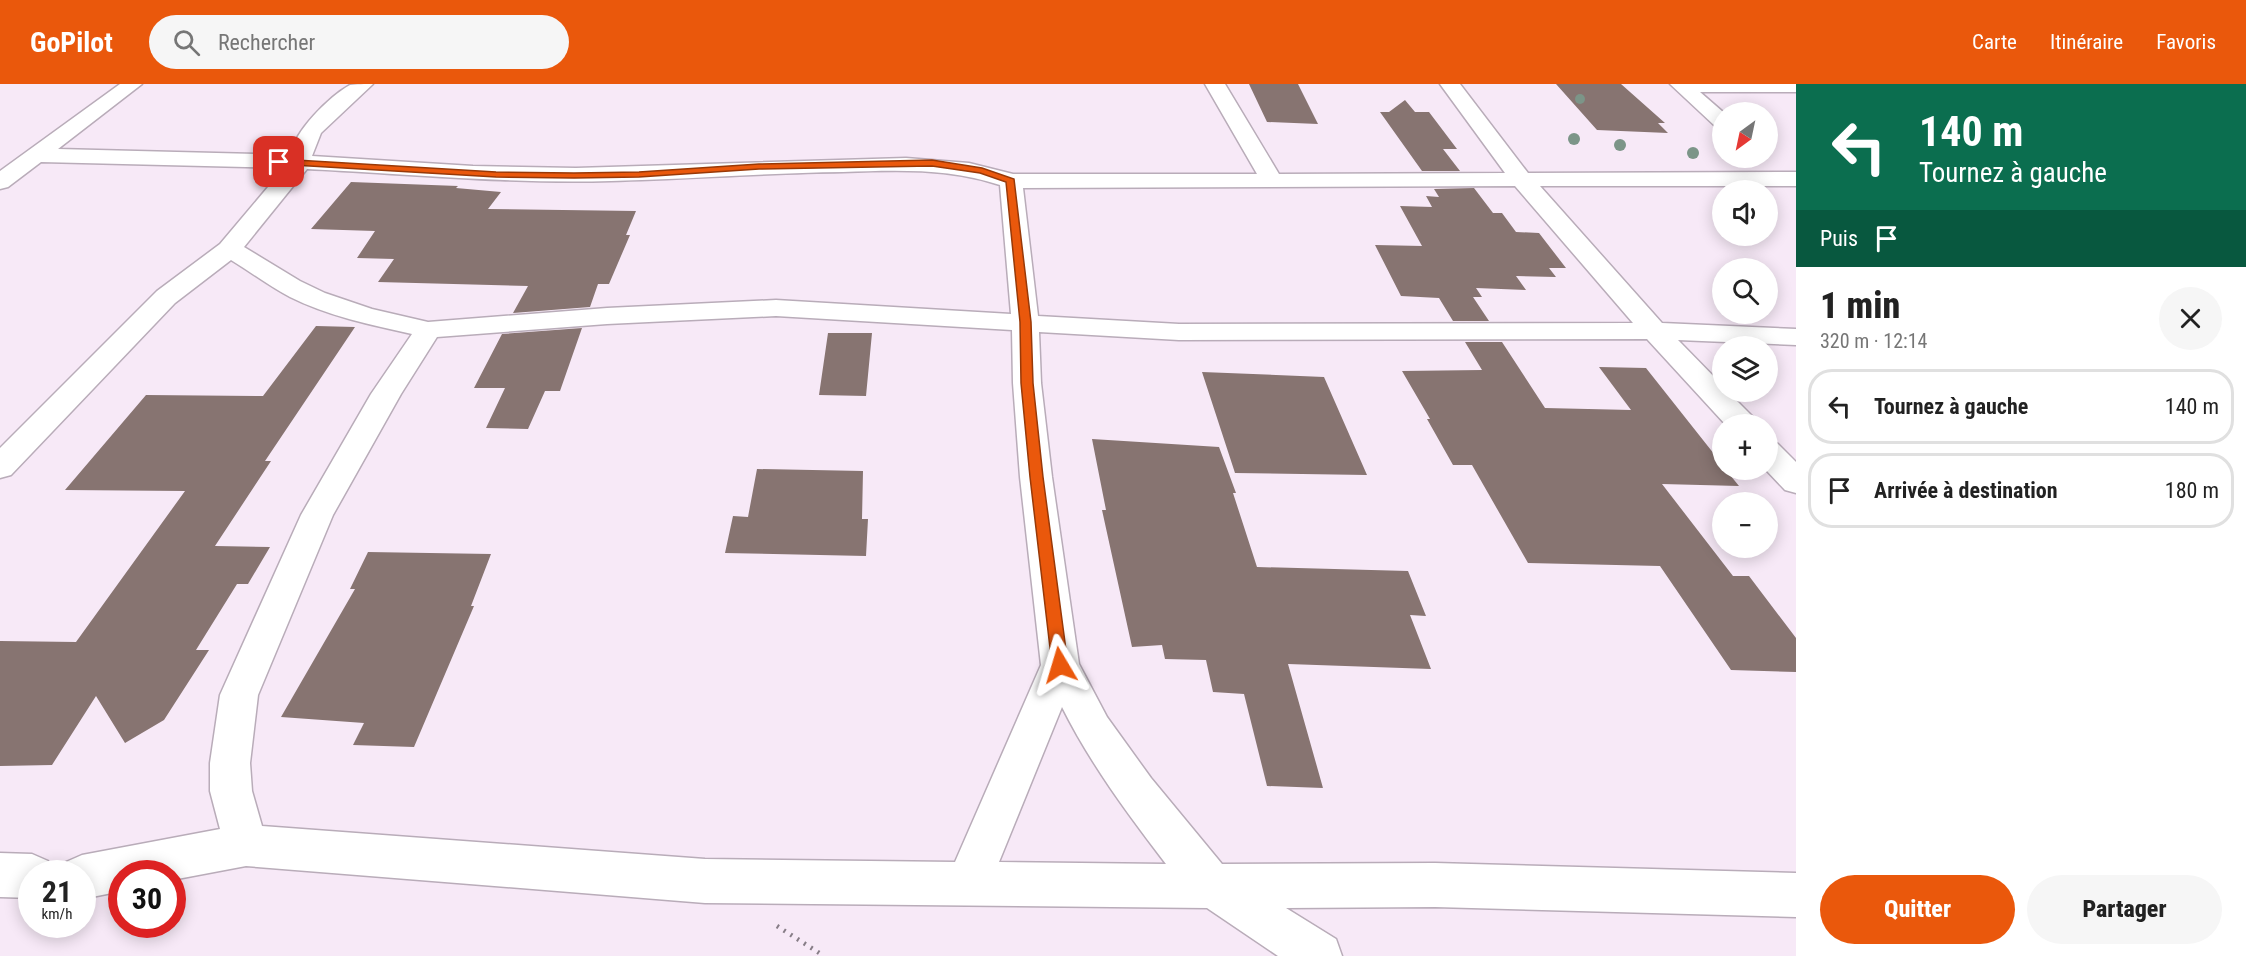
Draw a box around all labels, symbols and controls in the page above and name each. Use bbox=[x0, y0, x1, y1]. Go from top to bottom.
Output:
search box bbox=[149, 15, 569, 69]
text: GoPilot bbox=[30, 26, 113, 59]
icon: search bbox=[170, 26, 203, 59]
text: Rechercher bbox=[218, 30, 315, 55]
text: Carte bbox=[1972, 30, 2017, 54]
text: Itinéraire bbox=[2050, 30, 2123, 54]
text: Favoris bbox=[2156, 30, 2216, 54]
north arrow bbox=[1712, 102, 1778, 168]
map controls bbox=[1712, 102, 1778, 558]
text: 140 m bbox=[1919, 107, 2024, 156]
icon: left bbox=[1820, 108, 1898, 186]
pin bbox=[253, 136, 304, 187]
icon: arrive bbox=[262, 145, 295, 178]
text: Tournez à gauche bbox=[1919, 157, 2107, 189]
button: sound bbox=[1712, 180, 1778, 246]
icon: arrive bbox=[1870, 222, 1903, 255]
text: Puis bbox=[1820, 226, 1858, 251]
button: search bbox=[1712, 258, 1778, 324]
text: 1 min bbox=[1820, 285, 1900, 327]
button: close bbox=[2159, 287, 2222, 350]
text: 320 m · 12:14 bbox=[1820, 329, 1927, 353]
button: layers bbox=[1712, 336, 1778, 402]
icon: left bbox=[1823, 390, 1856, 423]
text: Tournez à gauche bbox=[1874, 394, 2028, 419]
text: 140 m bbox=[2165, 394, 2219, 419]
button: + bbox=[1712, 414, 1778, 480]
icon: arrive bbox=[1823, 474, 1856, 507]
text: Arrivée à destination bbox=[1874, 478, 2058, 503]
text: 180 m bbox=[2165, 478, 2219, 503]
button: − bbox=[1712, 492, 1778, 558]
position arrow bbox=[1028, 633, 1092, 697]
speed limit sign: 30 bbox=[108, 860, 186, 938]
text: 21 bbox=[42, 874, 72, 909]
button: Quitter bbox=[1820, 875, 2015, 944]
button: Partager bbox=[2027, 875, 2222, 944]
text: km/h bbox=[42, 905, 72, 923]

